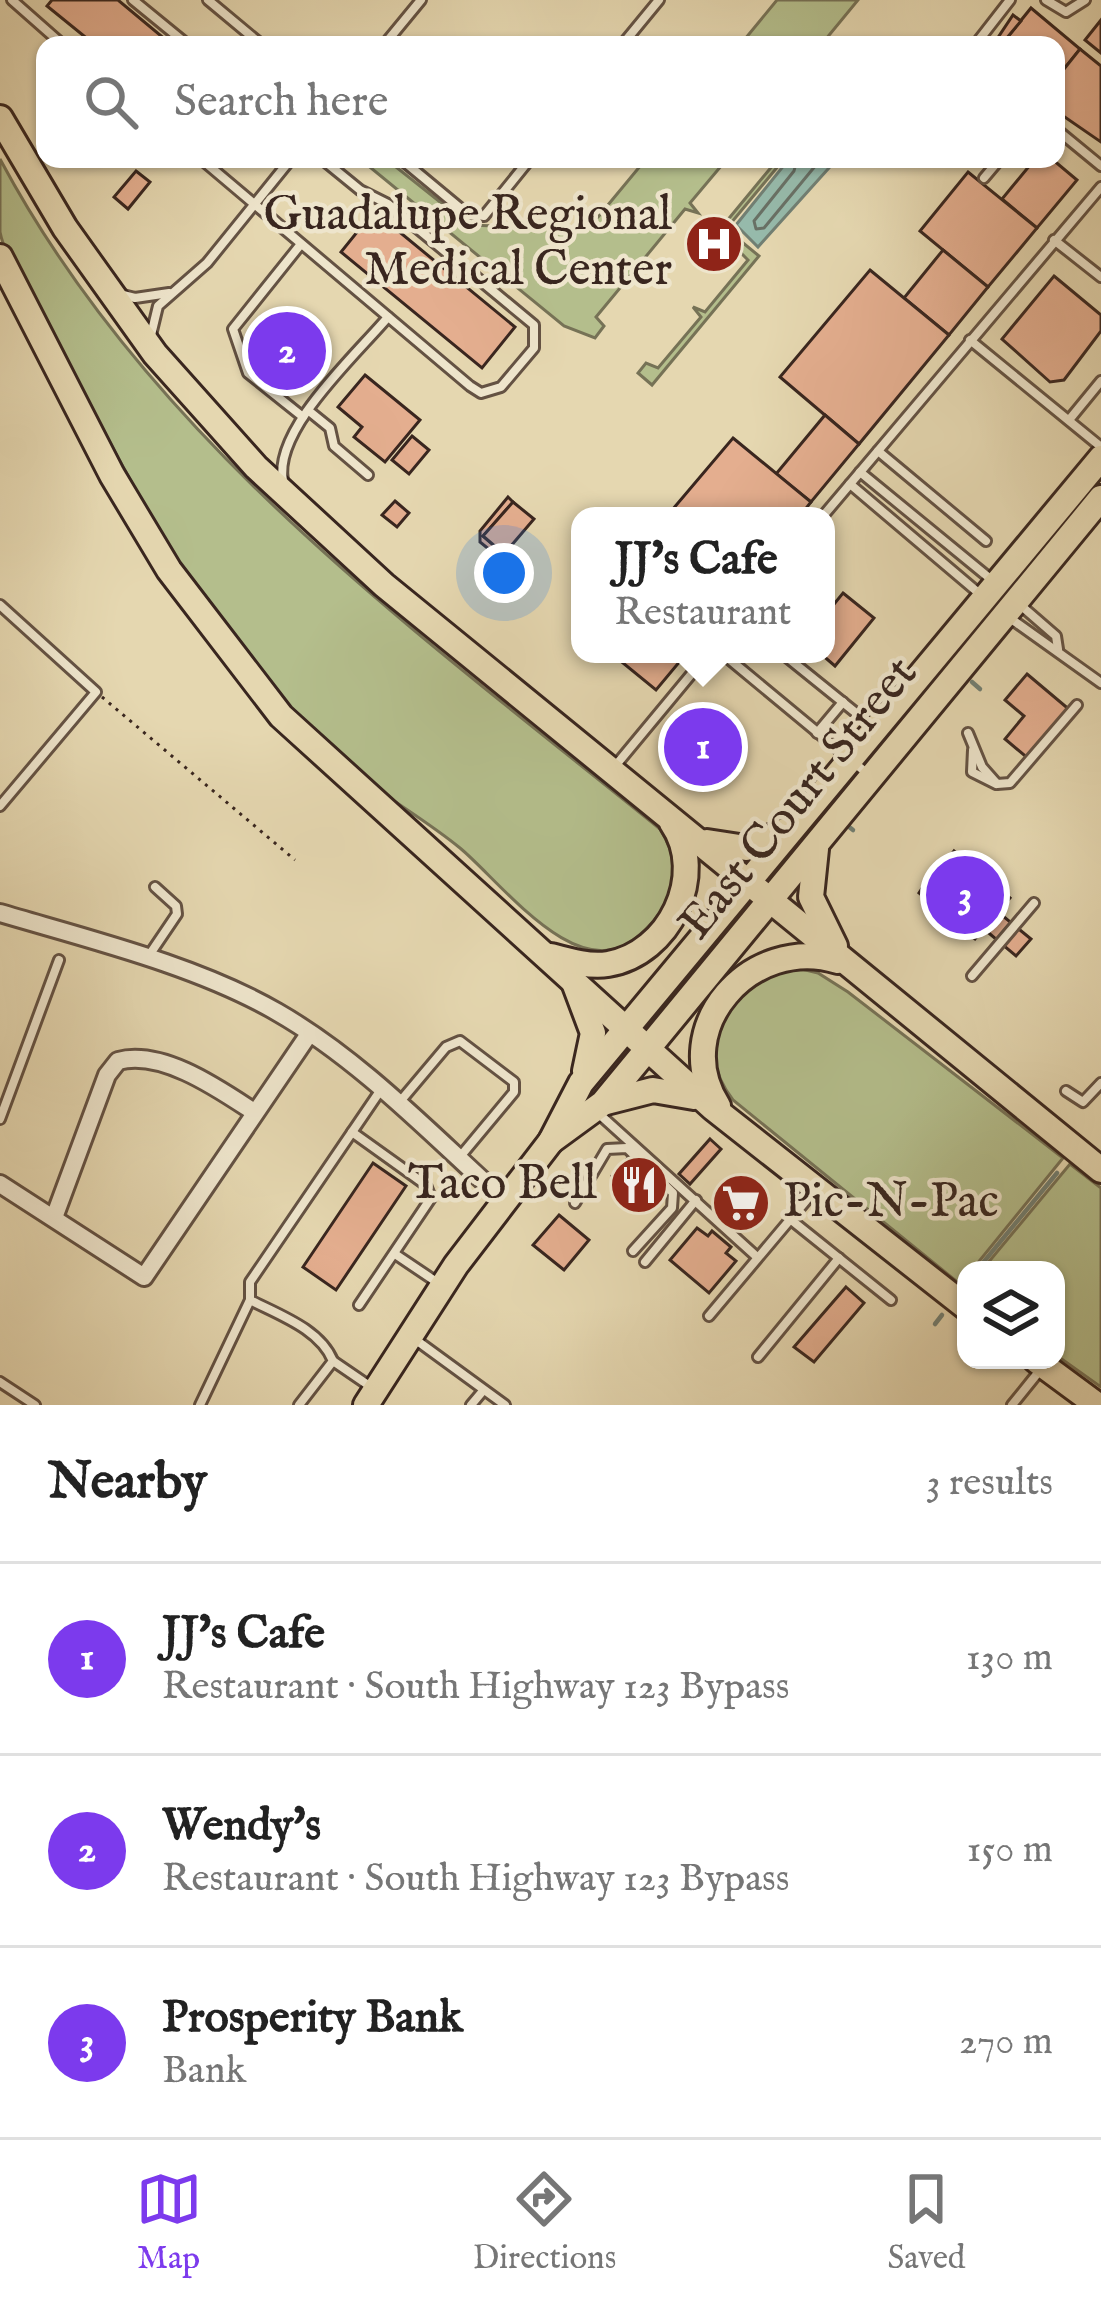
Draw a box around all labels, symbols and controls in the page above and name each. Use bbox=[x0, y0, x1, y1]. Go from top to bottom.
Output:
search box bbox=[36, 36, 1065, 168]
icon: search bbox=[78, 69, 144, 135]
text: Search here bbox=[174, 74, 388, 131]
place label: Guadalupe Regional Medical Center bbox=[263, 186, 673, 301]
hospital icon: Guadalupe Regional Medical Center bbox=[683, 213, 745, 275]
pin: 2 bbox=[248, 306, 326, 396]
popup bbox=[571, 507, 835, 663]
text: JJ's Cafe bbox=[615, 532, 778, 589]
your location bbox=[474, 543, 534, 603]
text: Restaurant bbox=[615, 589, 791, 638]
street label: East Court Street bbox=[667, 645, 931, 953]
pin: 1 bbox=[664, 702, 742, 792]
pin: 3 bbox=[926, 850, 1004, 940]
restaurant icon: Taco Bell bbox=[608, 1154, 670, 1216]
place label: Taco Bell bbox=[408, 1155, 598, 1215]
supermarket icon: Pic-N-Pac bbox=[710, 1172, 772, 1234]
place label: Pic-N-Pac bbox=[783, 1173, 999, 1233]
map controls bbox=[957, 1261, 1065, 1369]
button: layers bbox=[957, 1261, 1065, 1369]
text: Nearby bbox=[48, 1451, 207, 1516]
text: 3 results bbox=[926, 1459, 1053, 1508]
text: JJ's Cafe bbox=[162, 1606, 325, 1663]
text: 1 bbox=[80, 1634, 94, 1683]
text: 130 m bbox=[966, 1634, 1053, 1683]
text: Restaurant · South Highway 123 Bypass bbox=[162, 1663, 790, 1712]
text: Wendy's bbox=[162, 1798, 321, 1855]
text: 2 bbox=[78, 1826, 96, 1875]
text: 150 m bbox=[967, 1826, 1053, 1875]
text: Restaurant · South Highway 123 Bypass bbox=[162, 1855, 790, 1904]
text: Prosperity Bank bbox=[162, 1990, 463, 2047]
text: 3 bbox=[80, 2018, 94, 2067]
text: 270 m bbox=[959, 2018, 1053, 2067]
text: Bank bbox=[162, 2047, 246, 2096]
tab: Map bbox=[136, 2166, 202, 2280]
tab: Directions bbox=[473, 2166, 616, 2280]
tab: Saved bbox=[887, 2166, 965, 2280]

